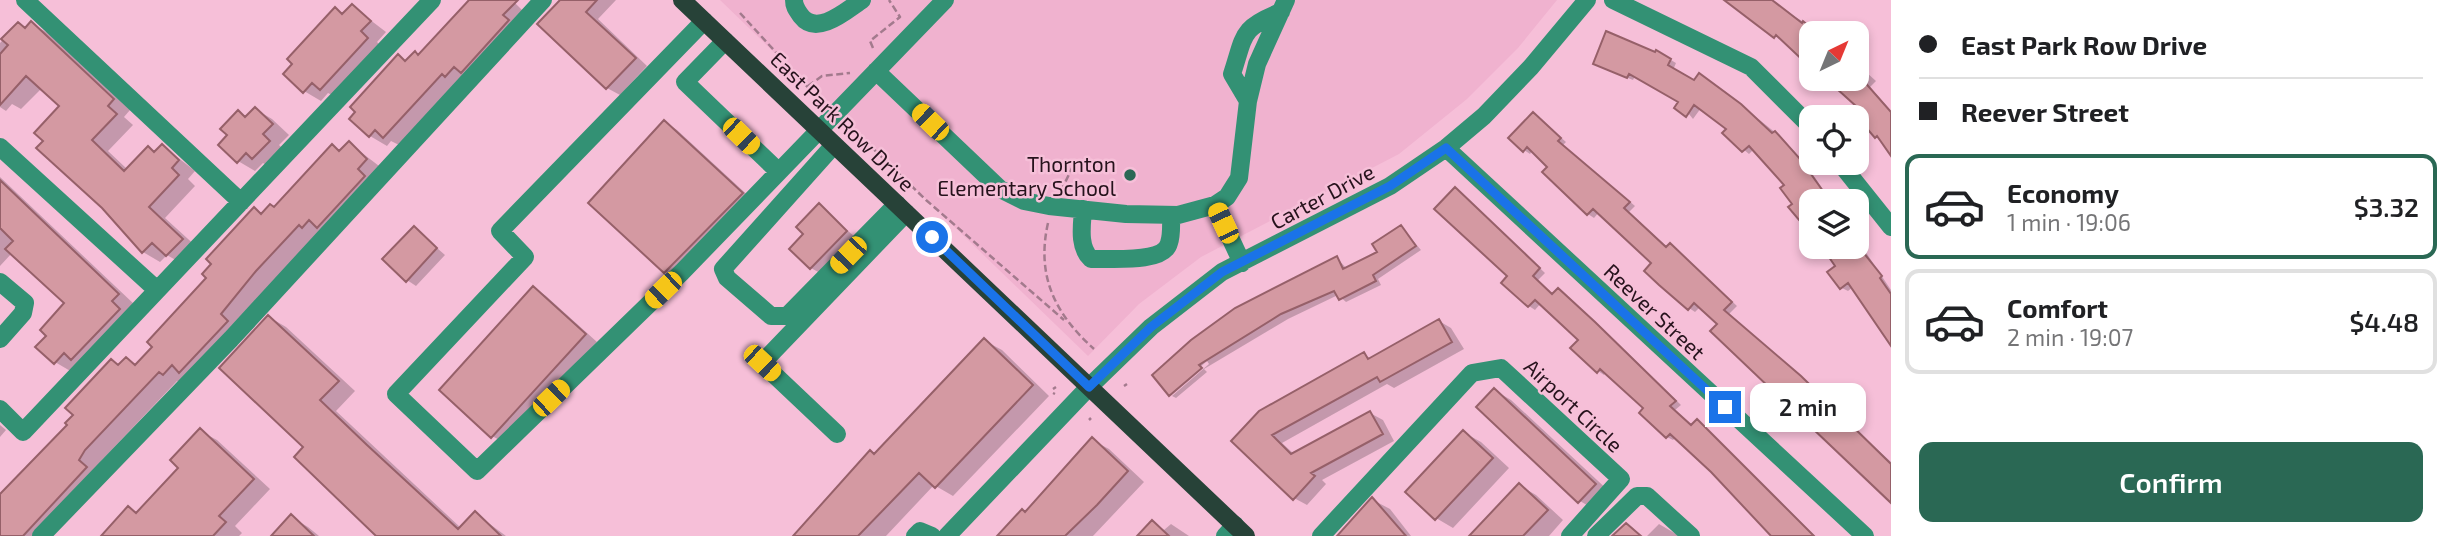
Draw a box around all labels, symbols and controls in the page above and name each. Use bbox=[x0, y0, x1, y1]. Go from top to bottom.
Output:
north arrow bbox=[1799, 21, 1869, 91]
map controls bbox=[1799, 21, 1869, 259]
text: East Park Row Drive bbox=[1961, 29, 2207, 60]
street label: East Park Row Drive bbox=[766, 46, 920, 196]
text: Reever Street bbox=[1961, 96, 2129, 127]
car bbox=[908, 100, 953, 144]
button: locate bbox=[1799, 105, 1869, 175]
car bbox=[719, 114, 764, 158]
place label: Thornton Elementary School bbox=[937, 151, 1117, 200]
street label: Carter Drive bbox=[1266, 158, 1378, 234]
marker: Thornton Elementary School bbox=[1122, 167, 1138, 183]
icon: car bbox=[1923, 175, 1986, 238]
text: Economy bbox=[2007, 177, 2119, 208]
button: layers bbox=[1799, 189, 1869, 259]
text: $3.32 bbox=[2354, 191, 2419, 222]
car bbox=[1205, 200, 1242, 246]
text: 1 min · 19:06 bbox=[2007, 208, 2131, 236]
route start bbox=[916, 221, 948, 253]
car bbox=[826, 233, 871, 277]
street label: Reever Street bbox=[1599, 258, 1711, 364]
car bbox=[641, 268, 686, 312]
icon: car bbox=[1923, 290, 1986, 353]
text: Comfort bbox=[2007, 292, 2108, 323]
text: $4.48 bbox=[2349, 306, 2419, 337]
text: 2 min · 19:07 bbox=[2007, 323, 2133, 351]
car bbox=[740, 341, 785, 385]
street label: Airport Circle bbox=[1520, 353, 1628, 457]
car bbox=[529, 376, 574, 420]
callout: 2 min bbox=[1750, 382, 1865, 432]
route end bbox=[1709, 391, 1741, 423]
text: 2 min bbox=[1779, 393, 1837, 421]
button: Confirm bbox=[1919, 442, 2423, 522]

